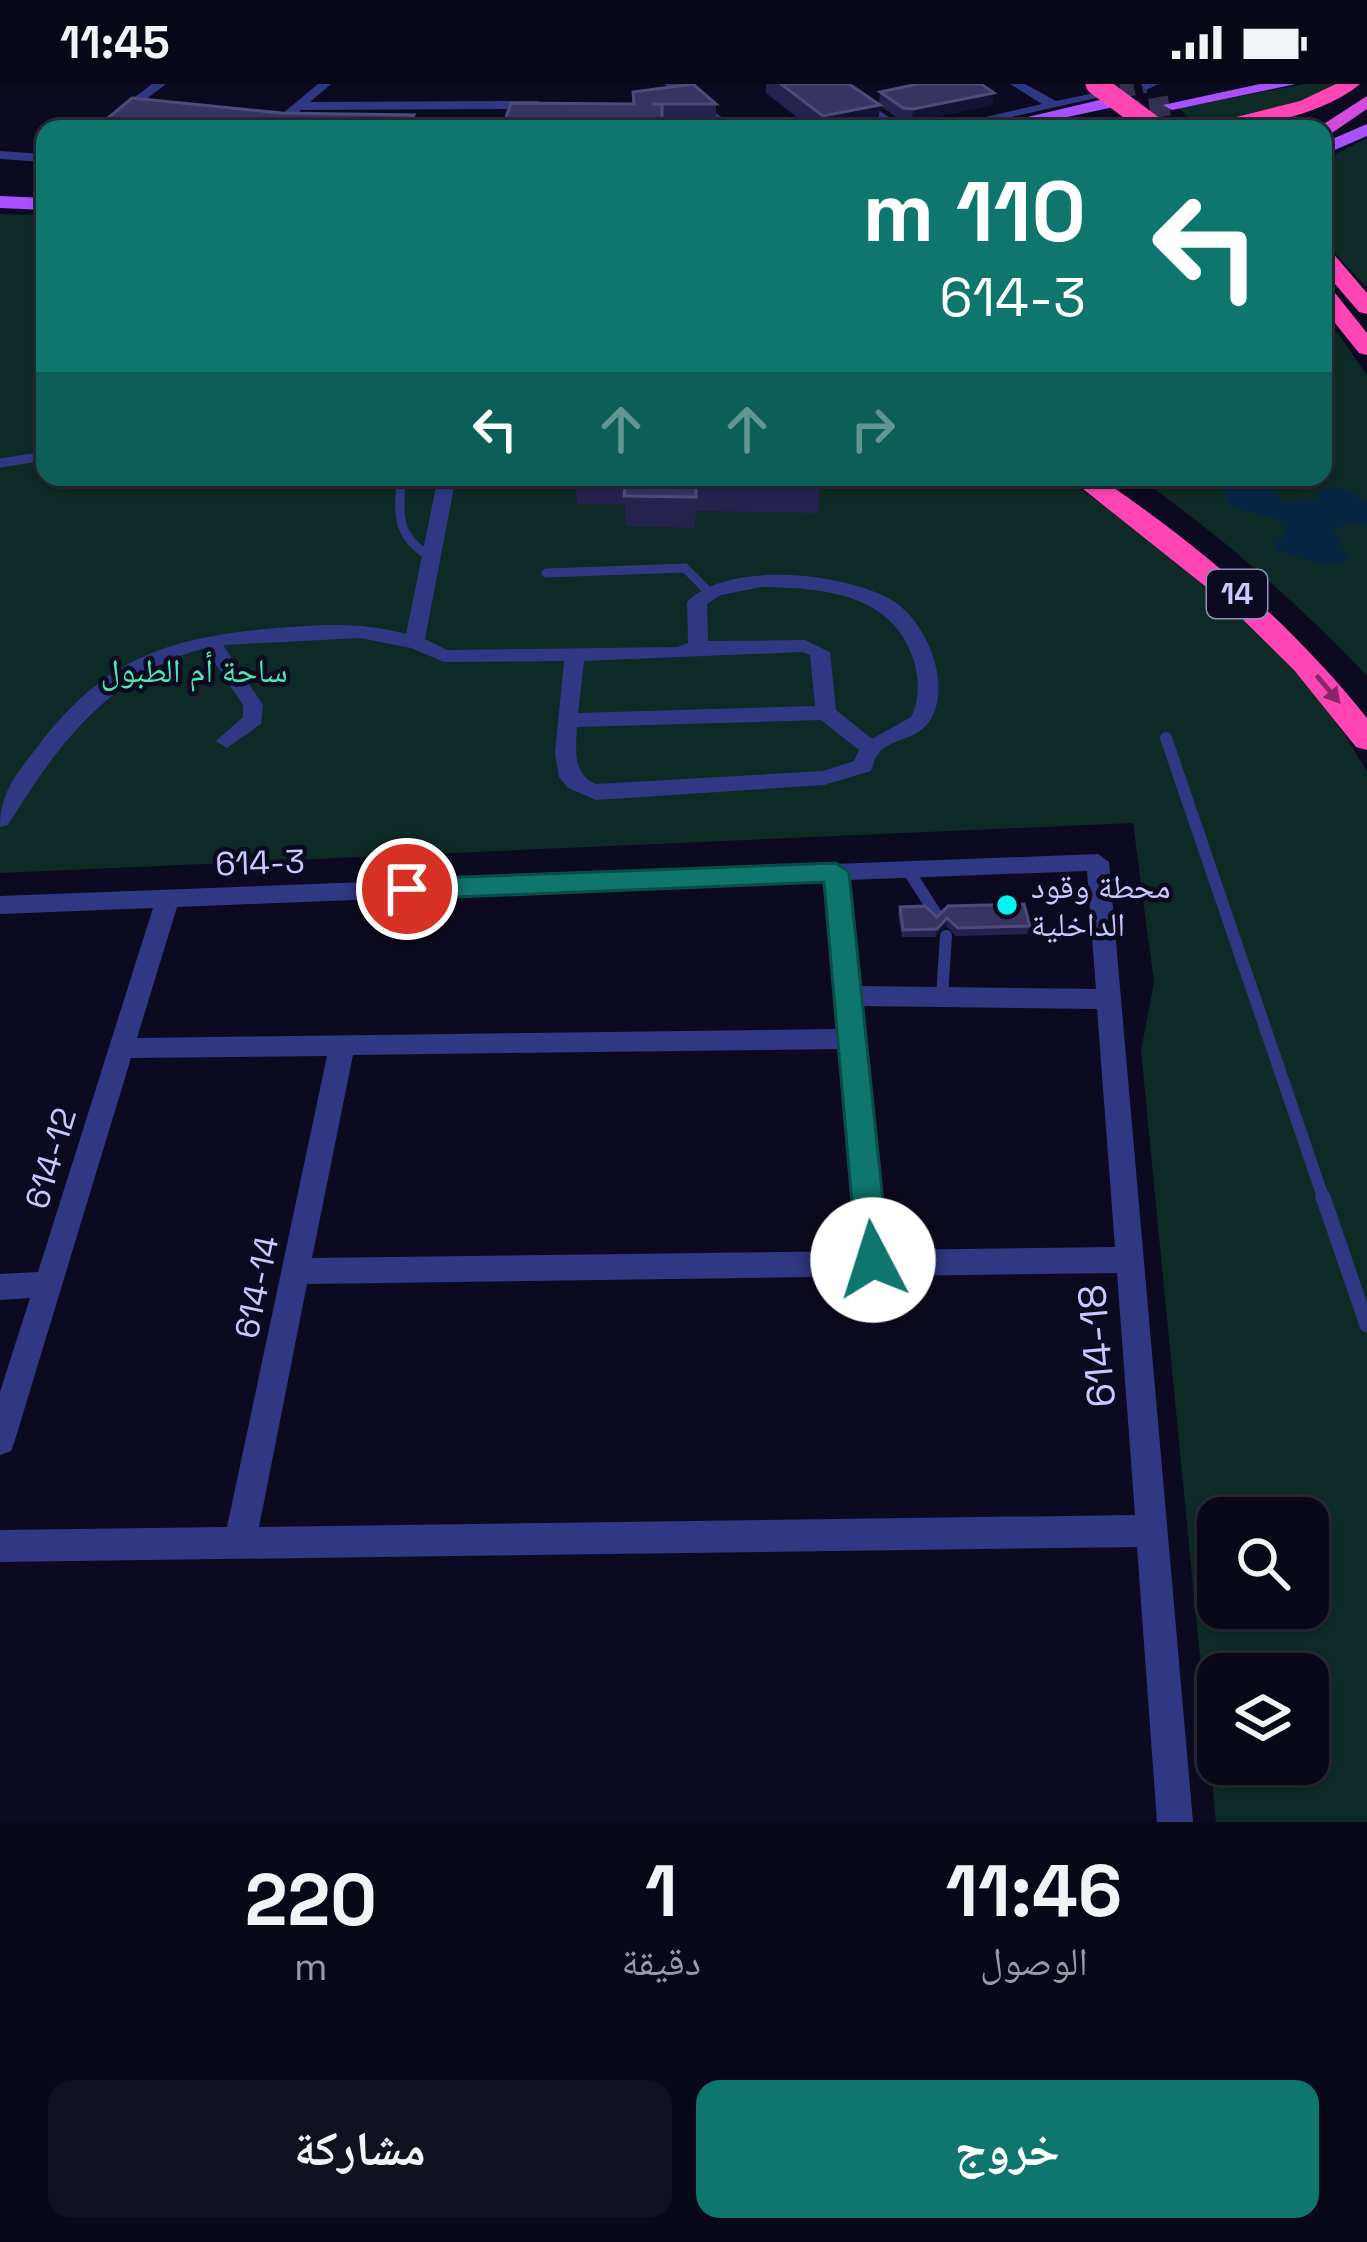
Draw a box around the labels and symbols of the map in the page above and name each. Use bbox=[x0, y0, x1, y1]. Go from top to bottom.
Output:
road number: 14 bbox=[1207, 570, 1267, 618]
park label: ساحة أم الطبول bbox=[100, 650, 288, 692]
one-way arrow bbox=[1315, 673, 1340, 704]
pin bbox=[356, 838, 458, 940]
street label: 614-3 bbox=[215, 840, 305, 886]
place label: محطة وقود الداخلية bbox=[1031, 866, 1171, 946]
marker: محطة وقود الداخلية bbox=[994, 892, 1020, 918]
street label: 614-12 bbox=[16, 1103, 86, 1214]
position arrow bbox=[810, 1197, 936, 1323]
street label: 614-14 bbox=[226, 1232, 288, 1342]
street label: 614-18 bbox=[1067, 1283, 1126, 1409]

